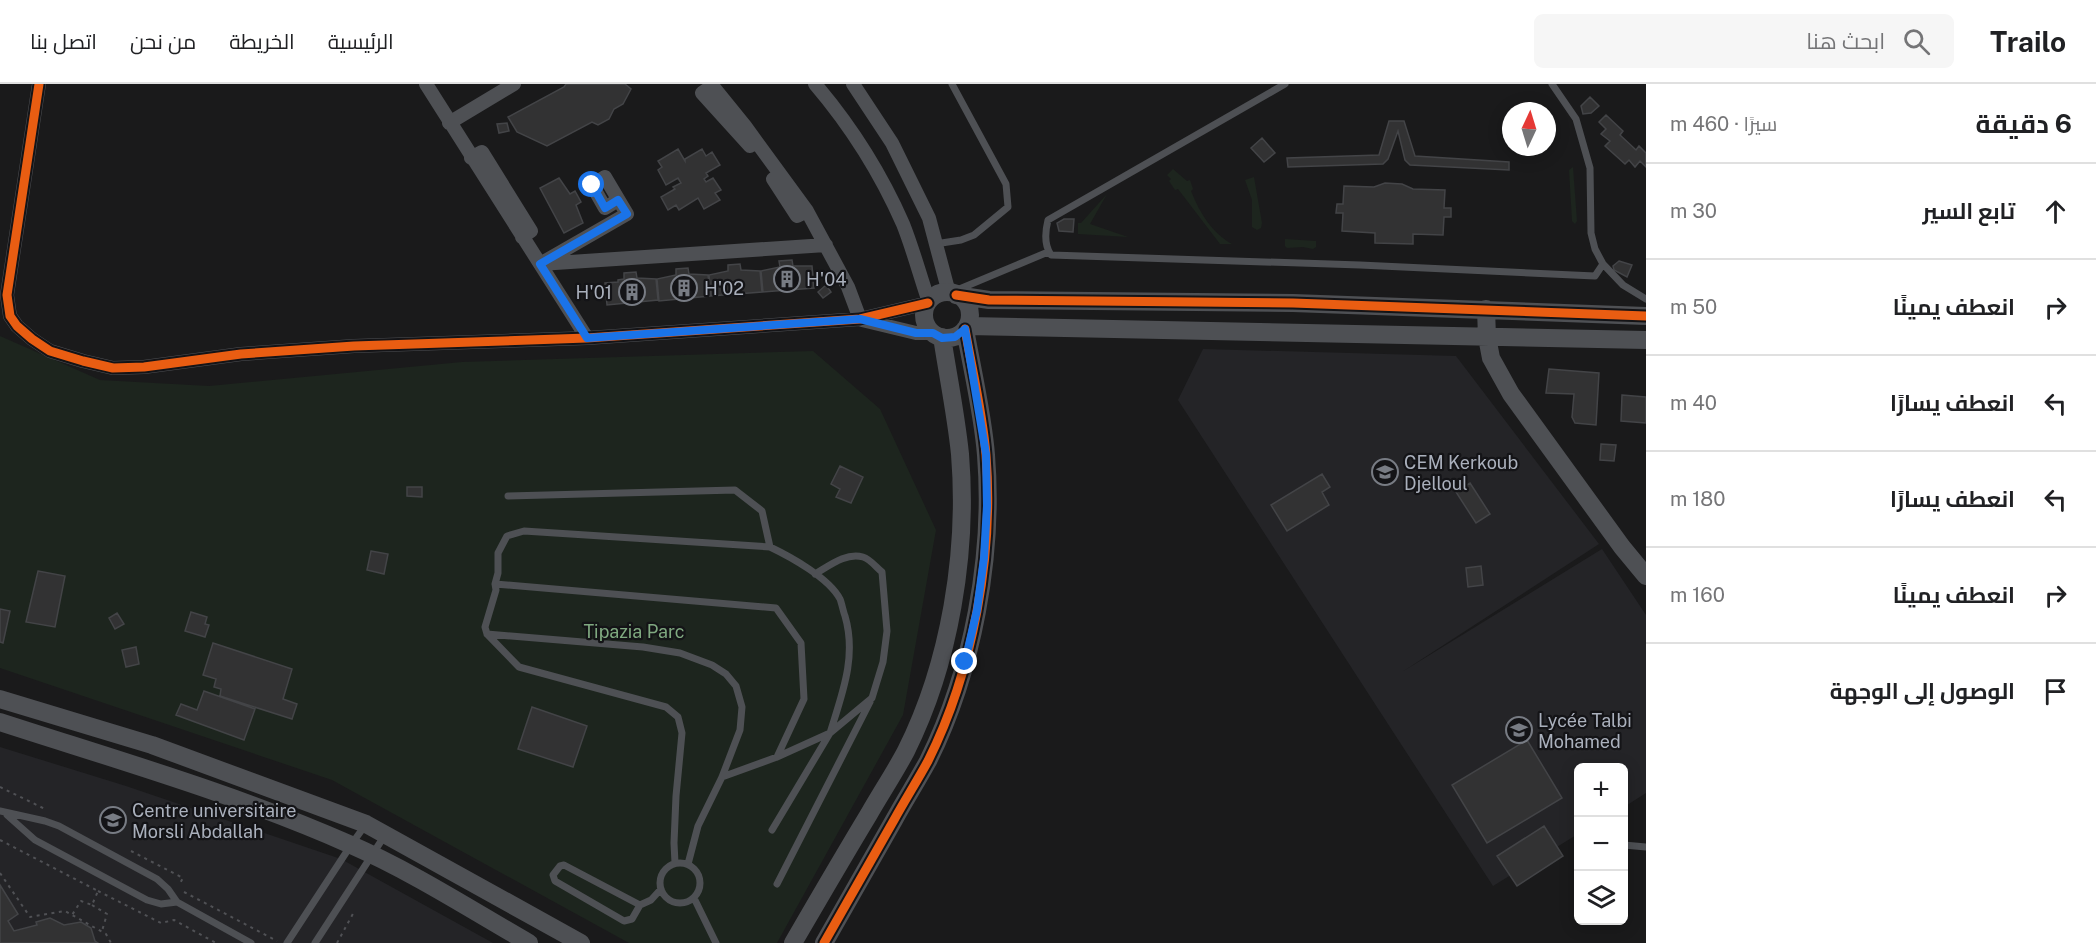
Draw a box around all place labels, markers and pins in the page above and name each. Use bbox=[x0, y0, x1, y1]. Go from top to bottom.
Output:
building icon: H'04 bbox=[772, 264, 802, 294]
place label: H'04 bbox=[806, 269, 847, 290]
building icon: H'02 bbox=[669, 273, 699, 303]
building icon: H'01 bbox=[617, 277, 647, 307]
place label: H'02 bbox=[704, 278, 744, 299]
place label: H'01 bbox=[575, 282, 612, 303]
place label: CEM Kerkoub Djelloul bbox=[1404, 452, 1518, 494]
school or university icon: CEM Kerkoub Djelloul bbox=[1370, 457, 1400, 487]
place label: Lycée Talbi Mohamed bbox=[1538, 710, 1632, 752]
school or university icon: Lycée Talbi Mohamed bbox=[1504, 715, 1534, 745]
place label: Centre universitaire Morsli Abdallah bbox=[132, 800, 297, 842]
school or university icon: Centre universitaire Morsli Abdallah bbox=[98, 805, 128, 835]

